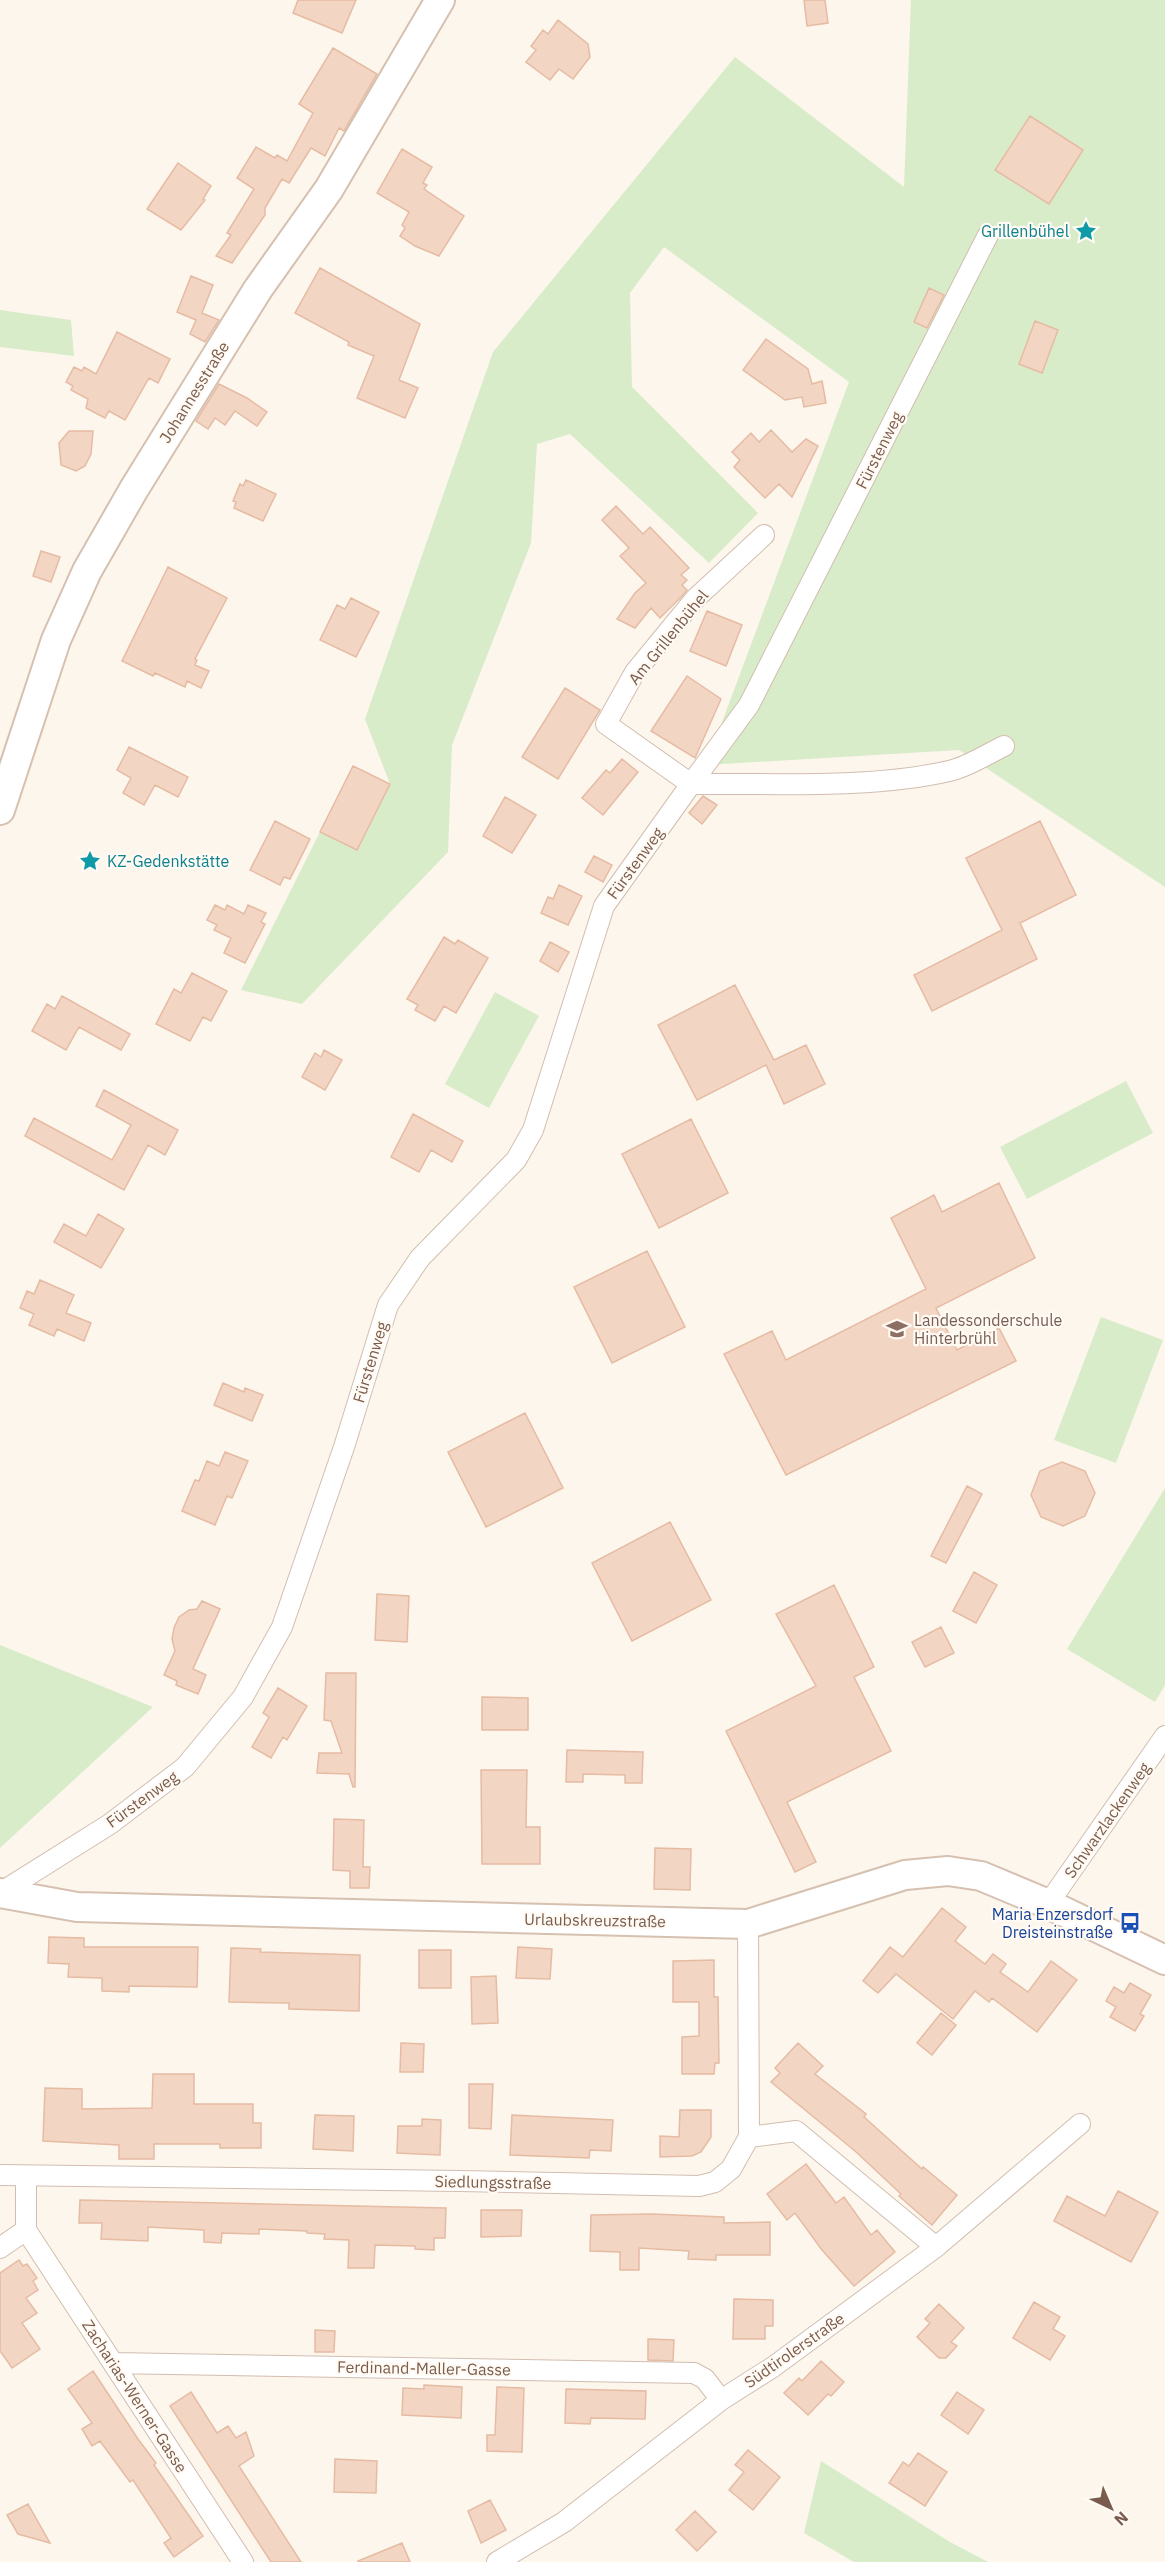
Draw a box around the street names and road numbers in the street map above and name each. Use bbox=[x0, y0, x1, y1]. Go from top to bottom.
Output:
street label: Johannesstraße bbox=[155, 337, 233, 447]
street label: Fürstenweg bbox=[851, 408, 907, 492]
street label: Am Grillenbühel bbox=[624, 586, 712, 688]
street label: Fürstenweg bbox=[602, 823, 668, 903]
street label: Fürstenweg bbox=[348, 1318, 392, 1405]
street label: Schwarzlackenweg bbox=[1060, 1758, 1155, 1882]
street label: Fürstenweg bbox=[102, 1766, 182, 1832]
street label: Urlaubskreuzstraße bbox=[524, 1909, 666, 1931]
street label: Siedlungsstraße bbox=[434, 2171, 552, 2193]
street label: Südtirolerstraße bbox=[740, 2308, 848, 2392]
street label: Zacharias-Werner-Gasse bbox=[78, 2316, 192, 2476]
street label: Ferdinand-Maller-Gasse bbox=[337, 2356, 511, 2380]

